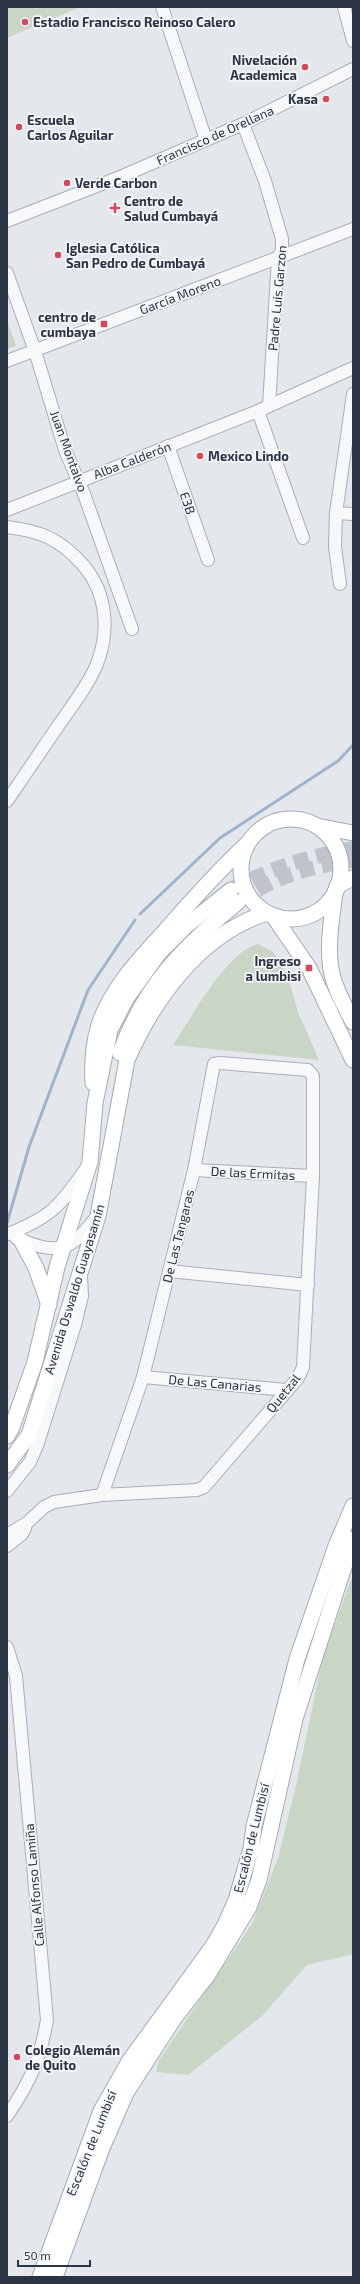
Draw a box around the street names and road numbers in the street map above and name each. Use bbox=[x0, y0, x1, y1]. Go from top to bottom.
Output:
street label: Francisco de Orellana bbox=[154, 102, 276, 168]
street label: Padre Luis Garzon bbox=[264, 244, 290, 352]
street label: García Moreno bbox=[137, 272, 223, 318]
street label: Juan Montalvo bbox=[47, 408, 91, 494]
street label: Alba Calderón bbox=[91, 438, 173, 482]
street label: E3B bbox=[177, 490, 199, 516]
street label: De las Ermitas bbox=[210, 1163, 296, 1183]
street label: De Las Tangaras bbox=[159, 1188, 197, 1284]
street label: Avenida Oswaldo Guayasamín bbox=[40, 1202, 108, 1376]
street label: Quetzal bbox=[262, 1370, 304, 1416]
street label: De Las Canarias bbox=[168, 1371, 262, 1395]
street label: Escalón de Lumbisí bbox=[230, 1781, 273, 1894]
street label: Calle Alfonso Lamiña bbox=[21, 1823, 47, 1947]
street label: Escalón de Lumbisí bbox=[63, 2087, 120, 2198]

